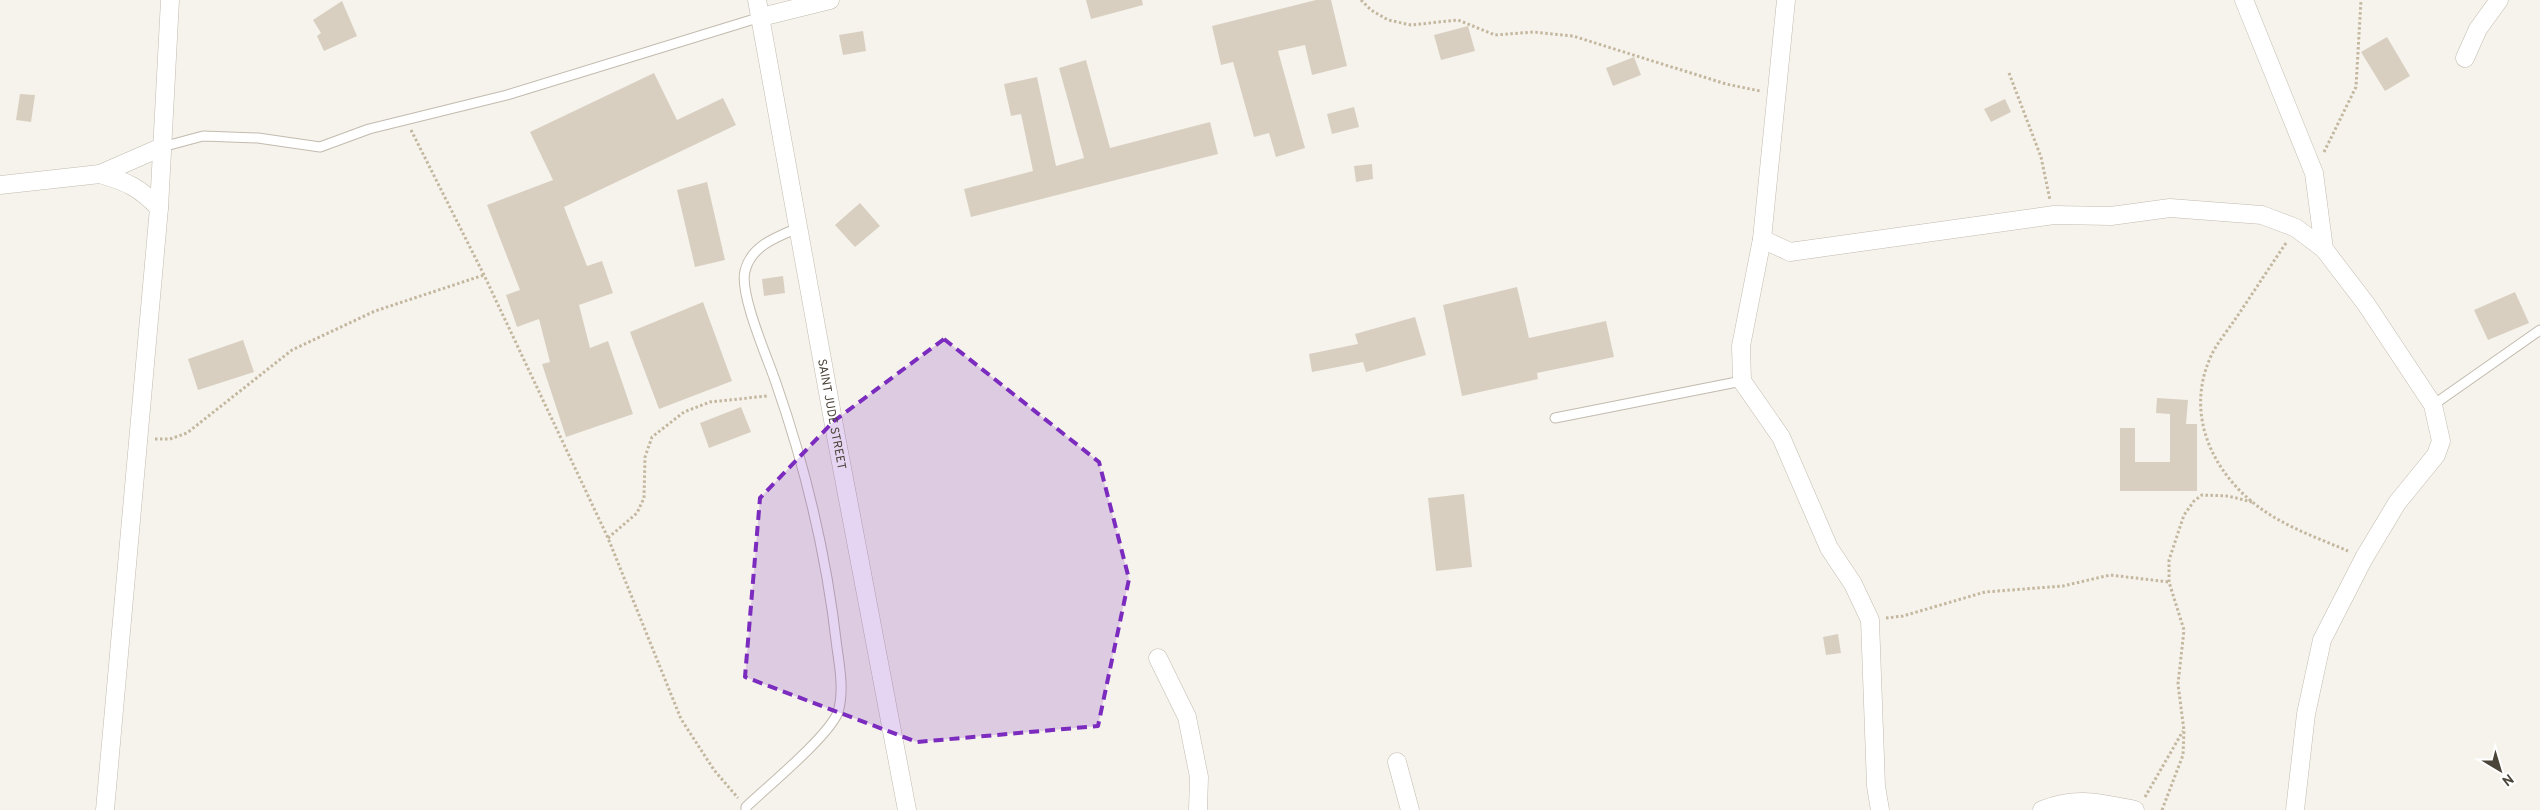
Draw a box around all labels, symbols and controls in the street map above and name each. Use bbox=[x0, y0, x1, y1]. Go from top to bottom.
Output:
street label: SAINT JUDE STREET bbox=[813, 358, 849, 471]
north arrow bbox=[2475, 745, 2525, 795]
text: N bbox=[2498, 769, 2516, 789]

